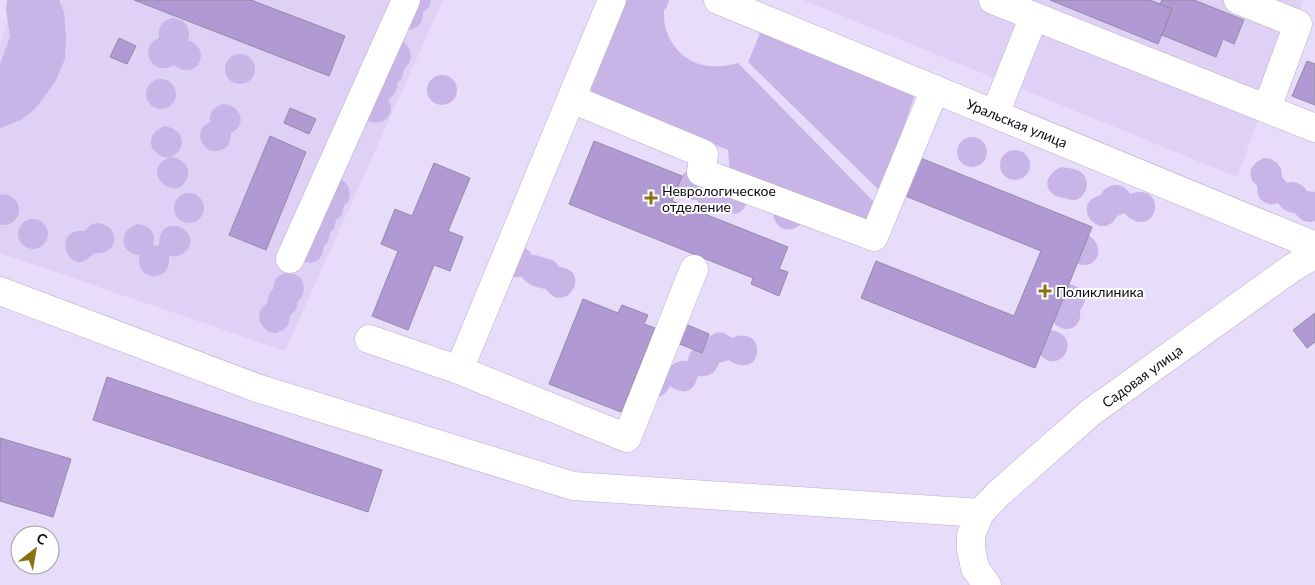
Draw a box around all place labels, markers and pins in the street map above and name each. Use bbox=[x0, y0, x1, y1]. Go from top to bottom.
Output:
place label: Неврологическое отделение bbox=[662, 182, 776, 215]
marker: Неврологическое отделение bbox=[644, 191, 658, 205]
place label: Поликлиника bbox=[1056, 283, 1144, 300]
marker: Поликлиника bbox=[1038, 284, 1052, 298]

